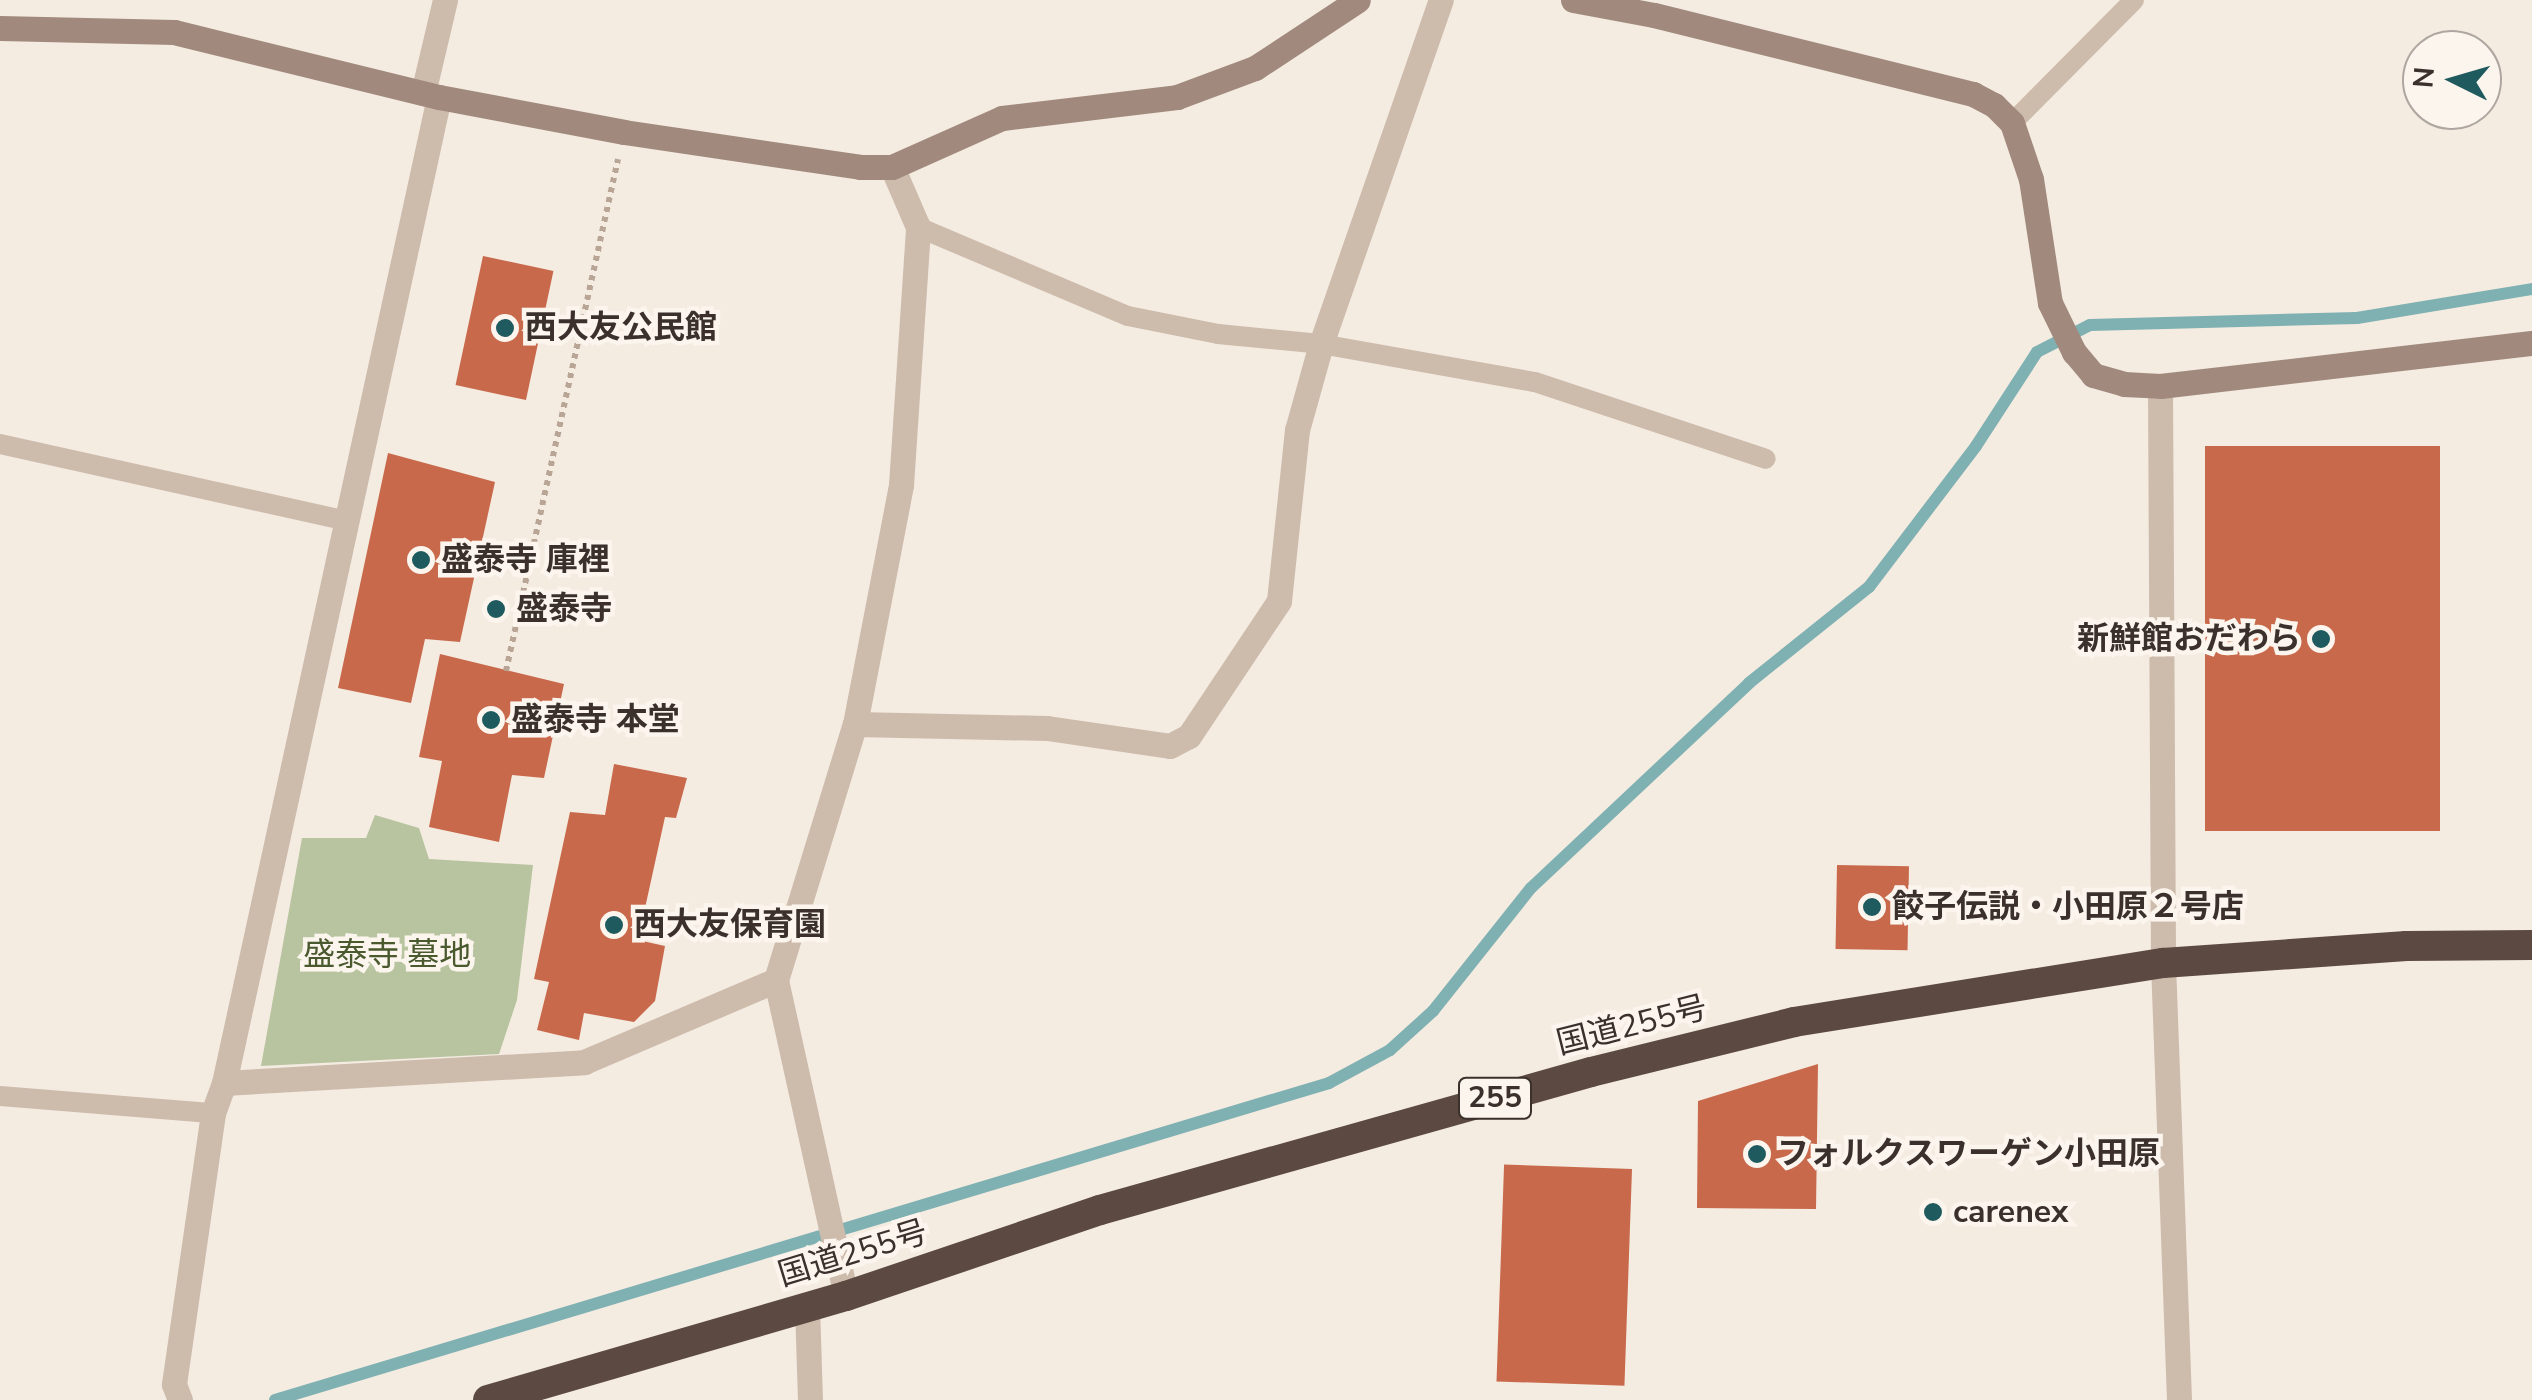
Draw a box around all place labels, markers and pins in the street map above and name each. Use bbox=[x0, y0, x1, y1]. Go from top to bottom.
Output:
place label: 西大友公民館 bbox=[525, 309, 717, 347]
marker: 西大友公民館 bbox=[494, 317, 516, 339]
place label: 盛泰寺 庫裡 bbox=[441, 541, 610, 579]
marker: 盛泰寺 庫裡 bbox=[410, 549, 432, 571]
place label: 盛泰寺 bbox=[516, 590, 612, 628]
marker: 盛泰寺 bbox=[485, 598, 507, 620]
place label: 新鮮館おだわら bbox=[2077, 620, 2301, 658]
marker: 新鮮館おだわら bbox=[2310, 628, 2332, 650]
place label: 盛泰寺 本堂 bbox=[511, 701, 680, 739]
marker: 盛泰寺 本堂 bbox=[480, 709, 502, 731]
place label: 餃子伝説・小田原２号店 bbox=[1892, 888, 2244, 926]
marker: 餃子伝説・小田原２号店 bbox=[1861, 896, 1883, 918]
place label: 西大友保育園 bbox=[634, 906, 826, 944]
marker: 西大友保育園 bbox=[603, 914, 625, 936]
place label: フォルクスワーゲン小田原 bbox=[1777, 1135, 2161, 1173]
marker: フォルクスワーゲン小田原 bbox=[1746, 1143, 1768, 1165]
place label: carenex bbox=[1953, 1193, 2069, 1231]
marker: carenex bbox=[1922, 1201, 1944, 1223]

